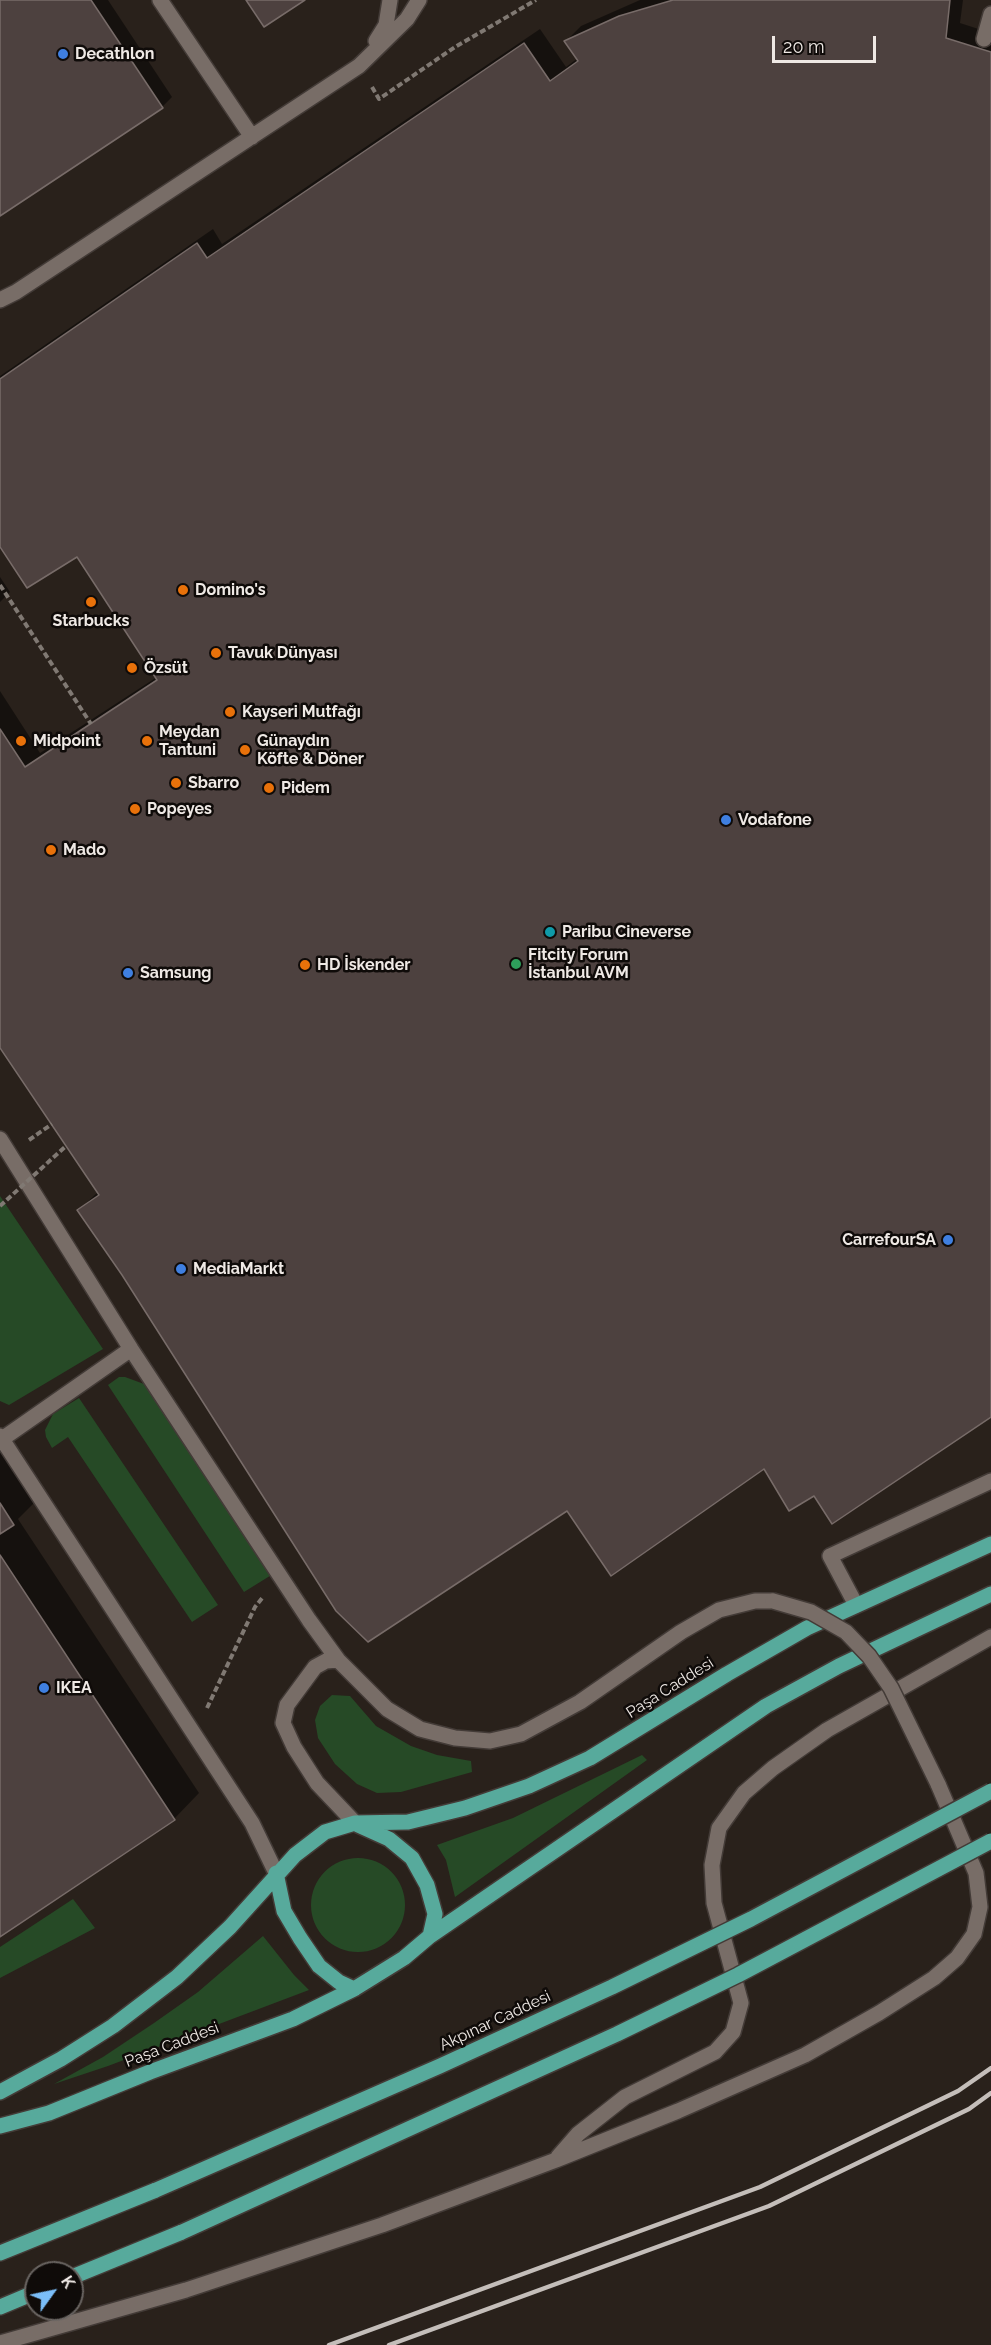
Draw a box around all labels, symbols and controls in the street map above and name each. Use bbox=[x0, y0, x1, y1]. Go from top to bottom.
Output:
scale bar bbox=[775, 24, 878, 62]
text: 20 m bbox=[783, 36, 825, 57]
place label: Decathlon bbox=[75, 44, 154, 64]
marker: Decathlon bbox=[56, 47, 70, 61]
place label: Domino's bbox=[195, 580, 266, 600]
marker: Domino's bbox=[176, 583, 190, 597]
marker: Starbucks bbox=[84, 595, 98, 609]
place label: Starbucks bbox=[53, 611, 129, 631]
place label: Tavuk Dünyası bbox=[228, 643, 337, 663]
marker: Tavuk Dünyası bbox=[209, 646, 223, 660]
place label: Özsüt bbox=[144, 658, 188, 678]
marker: Özsüt bbox=[125, 661, 139, 675]
place label: Kayseri Mutfağı bbox=[242, 702, 361, 722]
marker: Kayseri Mutfağı bbox=[223, 705, 237, 719]
place label: Meydan Tantuni bbox=[159, 722, 220, 760]
place label: Midpoint bbox=[33, 731, 101, 751]
place label: Günaydın Köfte & Döner bbox=[257, 731, 364, 769]
marker: Midpoint bbox=[14, 734, 28, 748]
marker: Meydan Tantuni bbox=[140, 734, 154, 748]
marker: Günaydın Köfte & Döner bbox=[238, 743, 252, 757]
place label: Sbarro bbox=[188, 773, 239, 793]
marker: Sbarro bbox=[169, 776, 183, 790]
place label: Pidem bbox=[281, 778, 330, 798]
marker: Pidem bbox=[262, 781, 276, 795]
place label: Popeyes bbox=[147, 799, 212, 819]
marker: Popeyes bbox=[128, 802, 142, 816]
place label: Vodafone bbox=[738, 810, 812, 830]
marker: Vodafone bbox=[719, 813, 733, 827]
place label: Mado bbox=[63, 840, 106, 860]
marker: Mado bbox=[44, 843, 58, 857]
place label: Paribu Cineverse bbox=[562, 922, 691, 942]
marker: Paribu Cineverse bbox=[543, 925, 557, 939]
place label: Fitcity Forum İstanbul AVM bbox=[528, 945, 629, 983]
place label: HD İskender bbox=[317, 955, 410, 975]
marker: Fitcity Forum İstanbul AVM bbox=[509, 957, 523, 971]
marker: HD İskender bbox=[298, 958, 312, 972]
place label: Samsung bbox=[140, 963, 211, 983]
marker: Samsung bbox=[121, 966, 135, 980]
place label: CarrefourSA bbox=[842, 1230, 936, 1250]
marker: CarrefourSA bbox=[941, 1233, 955, 1247]
place label: MediaMarkt bbox=[193, 1259, 284, 1279]
marker: MediaMarkt bbox=[174, 1262, 188, 1276]
street label: Paşa Caddesi bbox=[623, 1654, 717, 1722]
place label: IKEA bbox=[56, 1678, 92, 1698]
marker: IKEA bbox=[37, 1681, 51, 1695]
street label: Akpınar Caddesi bbox=[436, 1987, 554, 2055]
street label: Paşa Caddesi bbox=[122, 2018, 222, 2072]
north arrow bbox=[24, 2261, 84, 2321]
text: K bbox=[57, 2272, 79, 2292]

